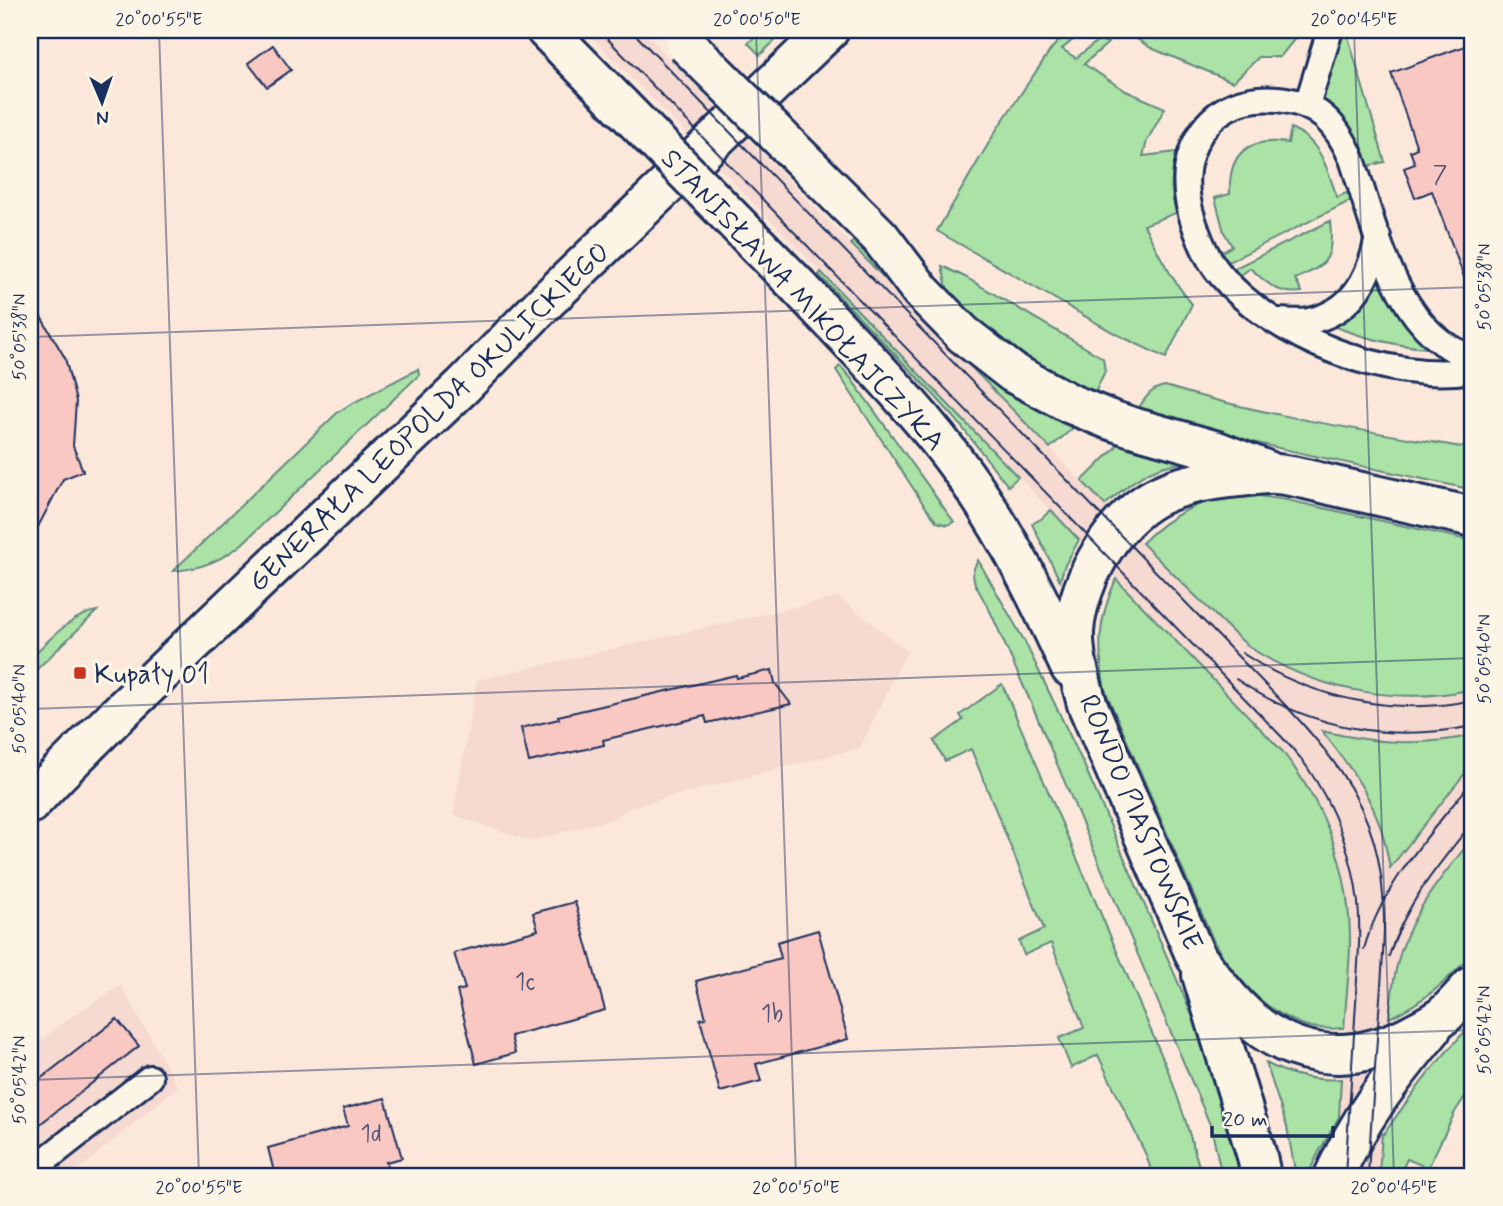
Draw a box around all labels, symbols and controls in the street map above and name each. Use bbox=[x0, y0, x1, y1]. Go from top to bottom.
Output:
text: 20°00'55"E bbox=[116, 8, 202, 32]
text: 20°00'50"E bbox=[713, 8, 801, 32]
text: 20°00'45"E bbox=[1311, 8, 1397, 32]
north arrow bbox=[66, 66, 136, 136]
text: N bbox=[96, 105, 109, 130]
street label: STANISŁAWA MIKOŁAJCZYKA bbox=[652, 141, 953, 460]
house number: 7 bbox=[1433, 160, 1447, 191]
street label: GENERAŁA LEOPOLDA OKULICKIEGO bbox=[241, 235, 619, 601]
text: 50°05'38"N bbox=[1473, 243, 1497, 331]
text: 50°05'38"N bbox=[8, 293, 32, 381]
text: 50°05'40"N bbox=[1473, 614, 1497, 704]
place label: Kupały 01 bbox=[94, 657, 209, 694]
text: 50°05'40"N bbox=[8, 664, 32, 754]
marker: Kupały 01 bbox=[72, 665, 88, 681]
street label: RONDO PIASTOWSKIE bbox=[1069, 689, 1210, 957]
house number: 1c bbox=[515, 967, 535, 998]
text: 50°05'42"N bbox=[1473, 985, 1497, 1075]
house number: 1b bbox=[761, 999, 783, 1030]
text: 50°05'42"N bbox=[8, 1035, 32, 1125]
scale bar bbox=[1212, 1094, 1333, 1138]
text: 20 m bbox=[1223, 1106, 1268, 1134]
house number: 1d bbox=[360, 1119, 382, 1150]
text: 20°00'55"E bbox=[156, 1176, 242, 1200]
text: 20°00'50"E bbox=[752, 1176, 840, 1200]
text: 20°00'45"E bbox=[1351, 1176, 1437, 1200]

